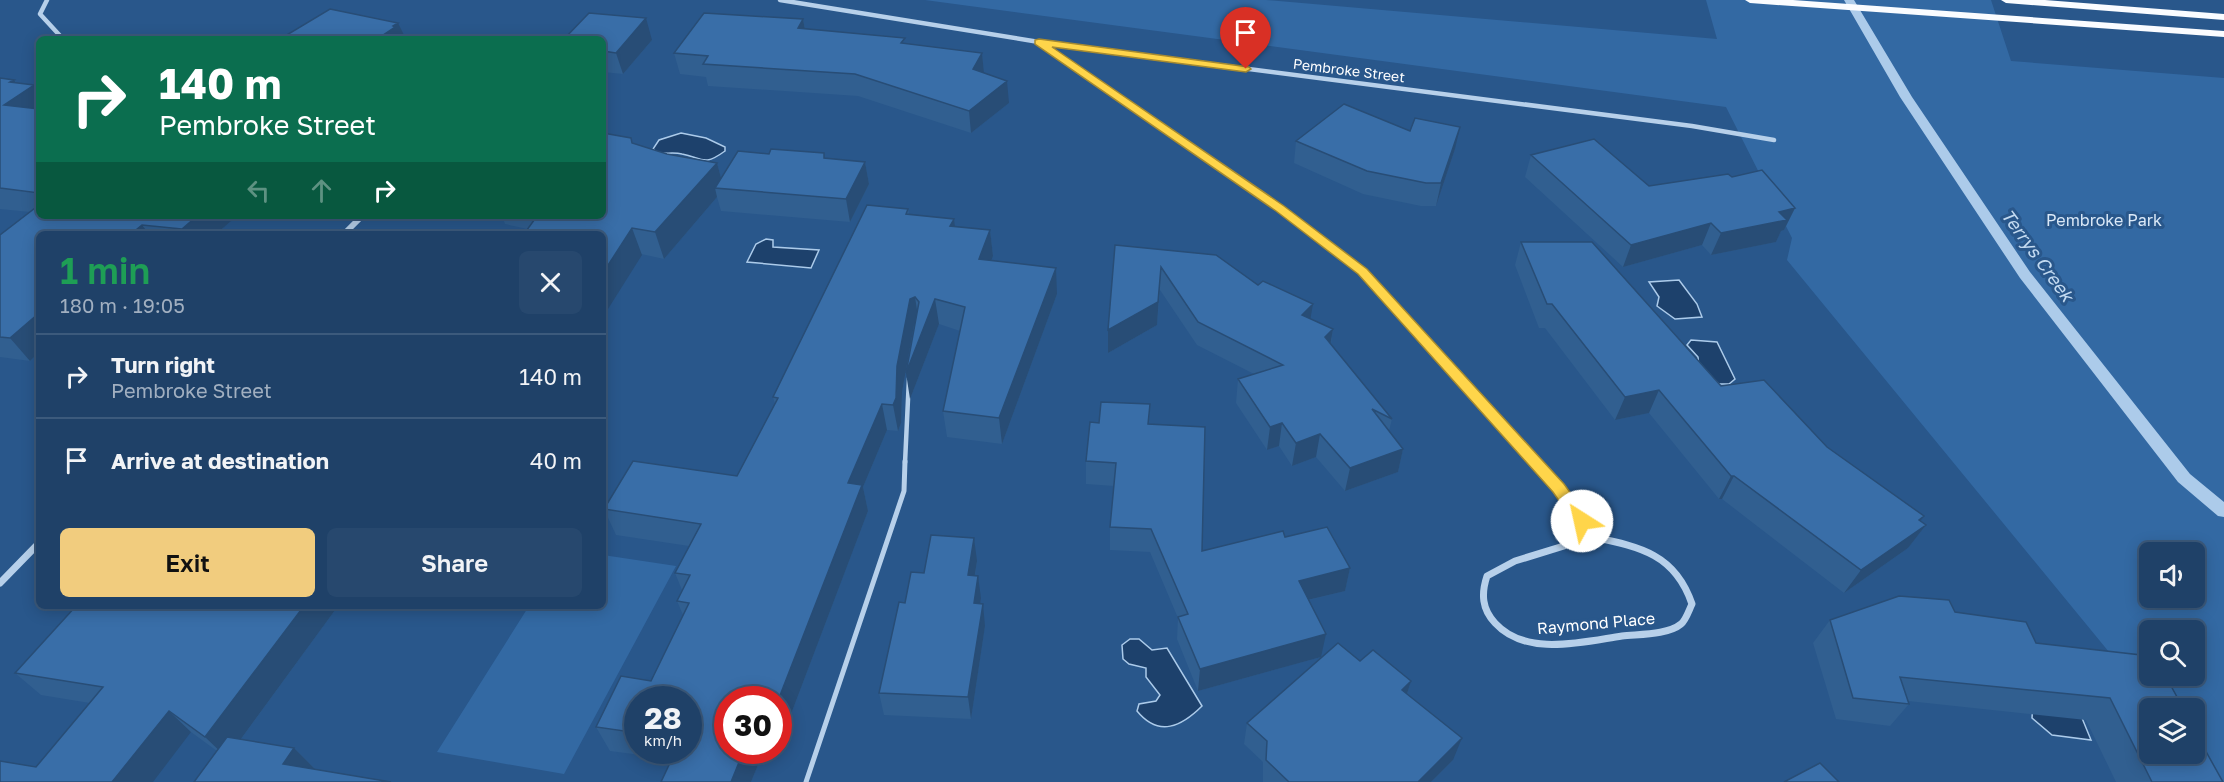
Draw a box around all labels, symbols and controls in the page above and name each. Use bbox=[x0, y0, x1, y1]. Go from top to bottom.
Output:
pin bbox=[1220, 7, 1271, 69]
icon: arrive bbox=[1229, 16, 1262, 49]
street label: Pembroke Street bbox=[1292, 55, 1406, 85]
text: 140 m bbox=[159, 58, 281, 108]
icon: right bbox=[60, 60, 138, 138]
text: Pembroke Street bbox=[159, 109, 376, 141]
icon: left bbox=[242, 174, 275, 207]
icon: ahead bbox=[305, 174, 338, 207]
icon: right bbox=[368, 174, 401, 207]
water label: Terrys Creek bbox=[1997, 205, 2080, 307]
park label: Pembroke Park bbox=[2046, 210, 2162, 230]
text: 1 min bbox=[60, 249, 150, 292]
button: close bbox=[519, 251, 582, 314]
text: 180 m · 19:05 bbox=[60, 293, 185, 317]
text: Turn right bbox=[111, 351, 215, 378]
icon: right bbox=[60, 360, 93, 393]
text: 140 m bbox=[519, 363, 582, 390]
text: Pembroke Street bbox=[111, 378, 272, 402]
icon: arrive bbox=[60, 444, 93, 477]
text: Arrive at destination bbox=[111, 447, 329, 474]
text: 40 m bbox=[530, 447, 582, 474]
position arrow bbox=[1550, 489, 1614, 553]
button: Exit bbox=[60, 528, 315, 597]
button: Share bbox=[327, 528, 582, 597]
map controls bbox=[2139, 542, 2205, 764]
button: sound bbox=[2139, 542, 2205, 608]
street label: Raymond Place bbox=[1536, 608, 1656, 638]
button: search bbox=[2139, 620, 2205, 686]
speed limit sign: 30 bbox=[714, 686, 792, 764]
button: layers bbox=[2139, 698, 2205, 764]
text: 28 bbox=[644, 700, 682, 736]
text: km/h bbox=[644, 731, 682, 749]

